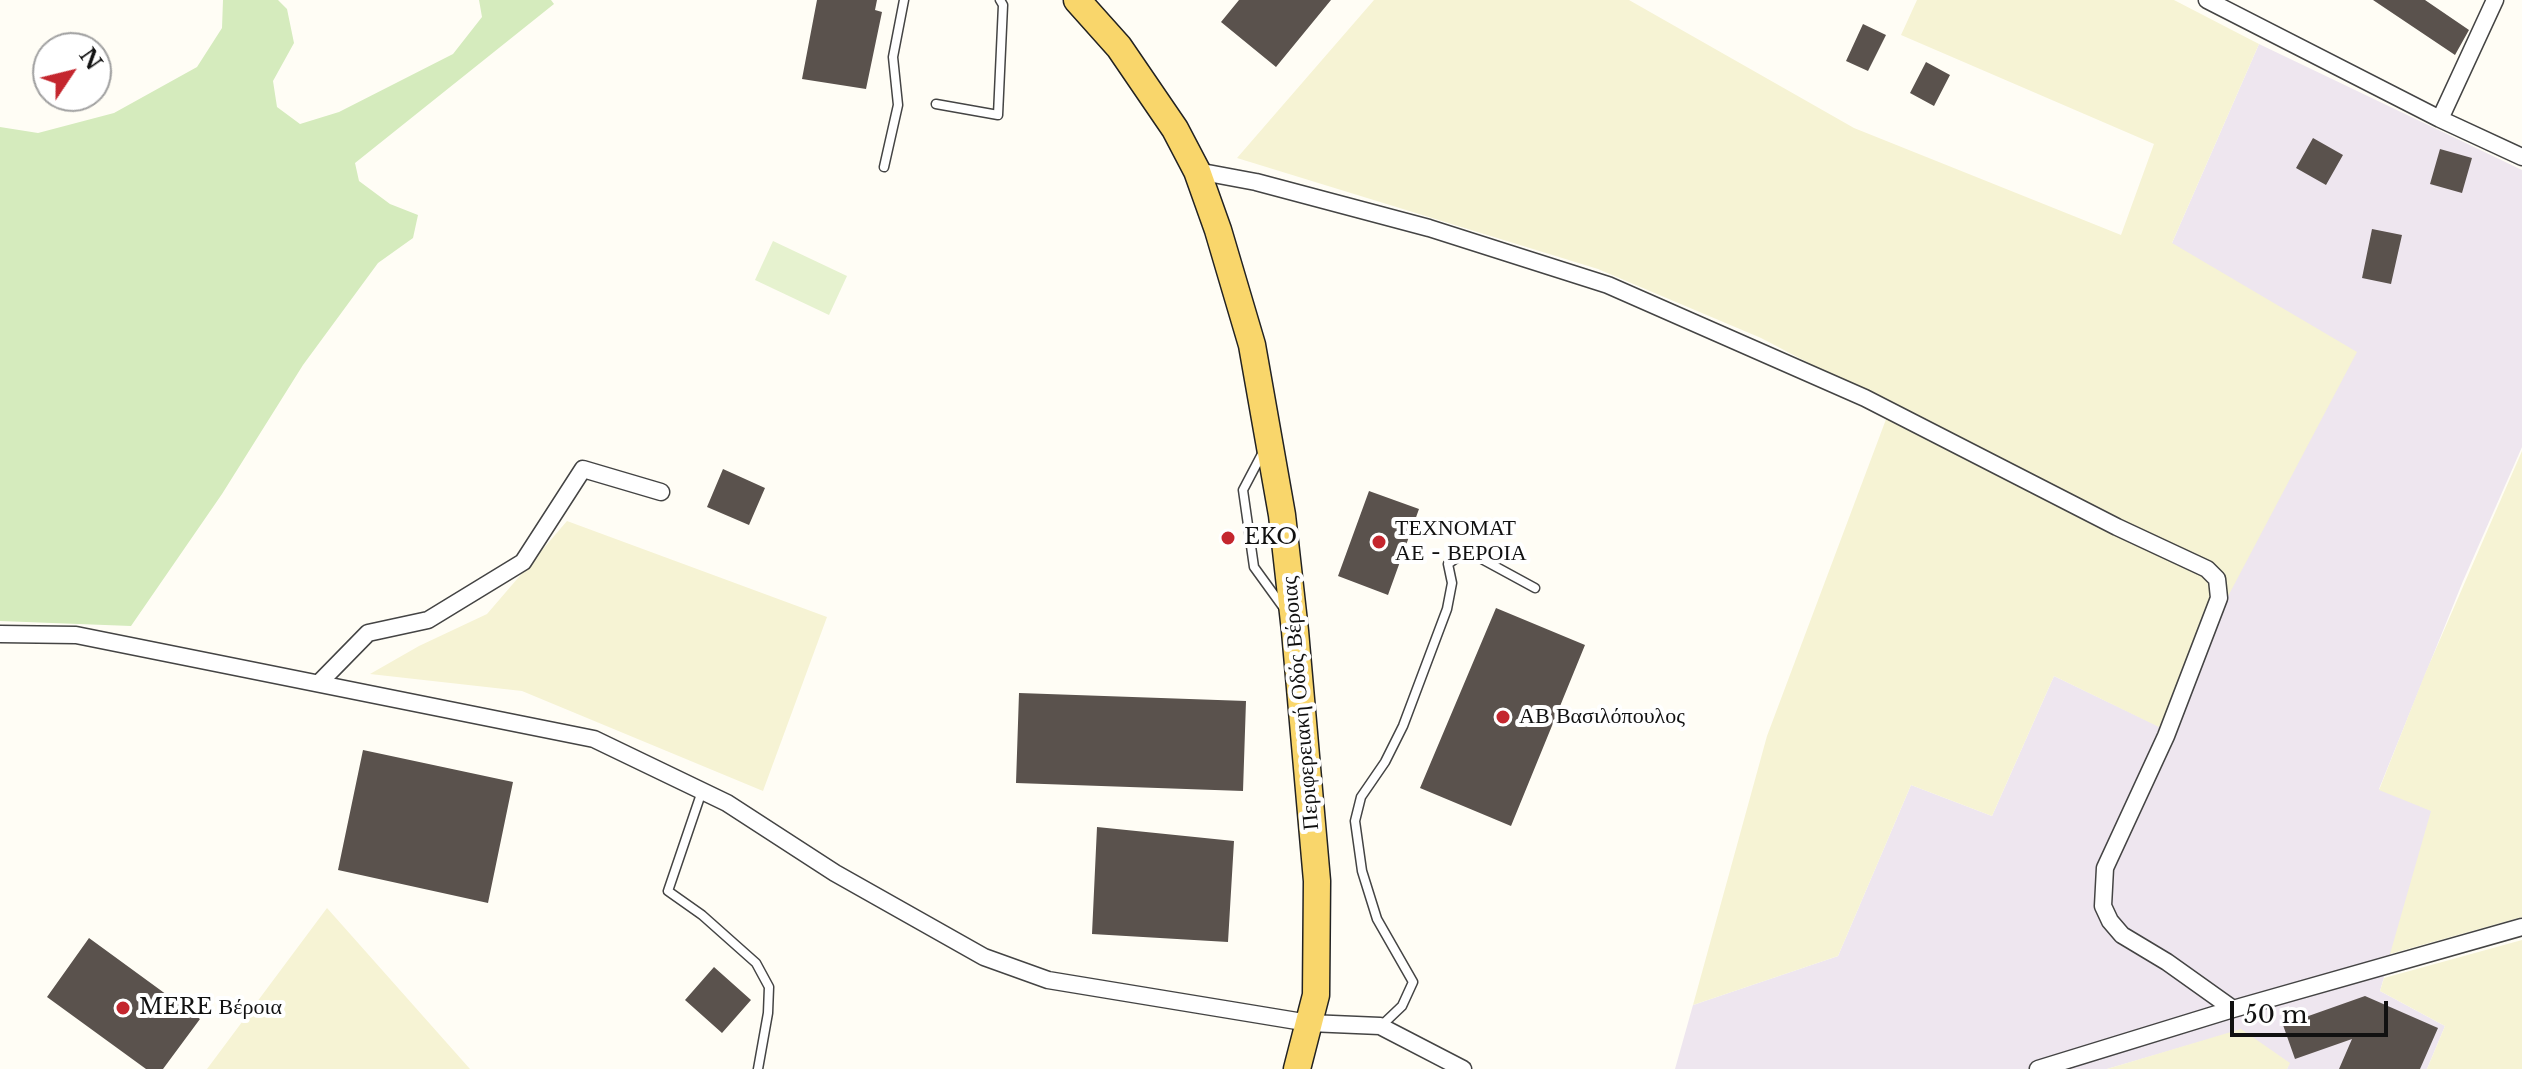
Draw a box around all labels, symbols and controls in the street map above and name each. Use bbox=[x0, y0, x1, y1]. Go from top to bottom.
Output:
north arrow bbox=[32, 32, 112, 112]
text: N bbox=[73, 43, 107, 75]
place label: ΤΕΧΝΟΜΑΤ ΑΕ - ΒΕΡΟΙΑ bbox=[1395, 516, 1527, 568]
place label: EKO bbox=[1244, 525, 1297, 551]
marker: EKO bbox=[1219, 529, 1237, 547]
marker: ΤΕΧΝΟΜΑΤ ΑΕ - ΒΕΡΟΙΑ bbox=[1370, 533, 1388, 551]
street label: Περιφερειακή Οδός Βέροιας bbox=[1277, 575, 1325, 831]
place label: ΑΒ Βασιλόπουλος bbox=[1519, 704, 1685, 730]
marker: ΑΒ Βασιλόπουλος bbox=[1494, 708, 1512, 726]
scale bar bbox=[2234, 985, 2392, 1035]
place label: MERE Βέροια bbox=[139, 995, 282, 1021]
marker: MERE Βέροια bbox=[114, 999, 132, 1017]
text: 50 m bbox=[2244, 1000, 2307, 1029]

